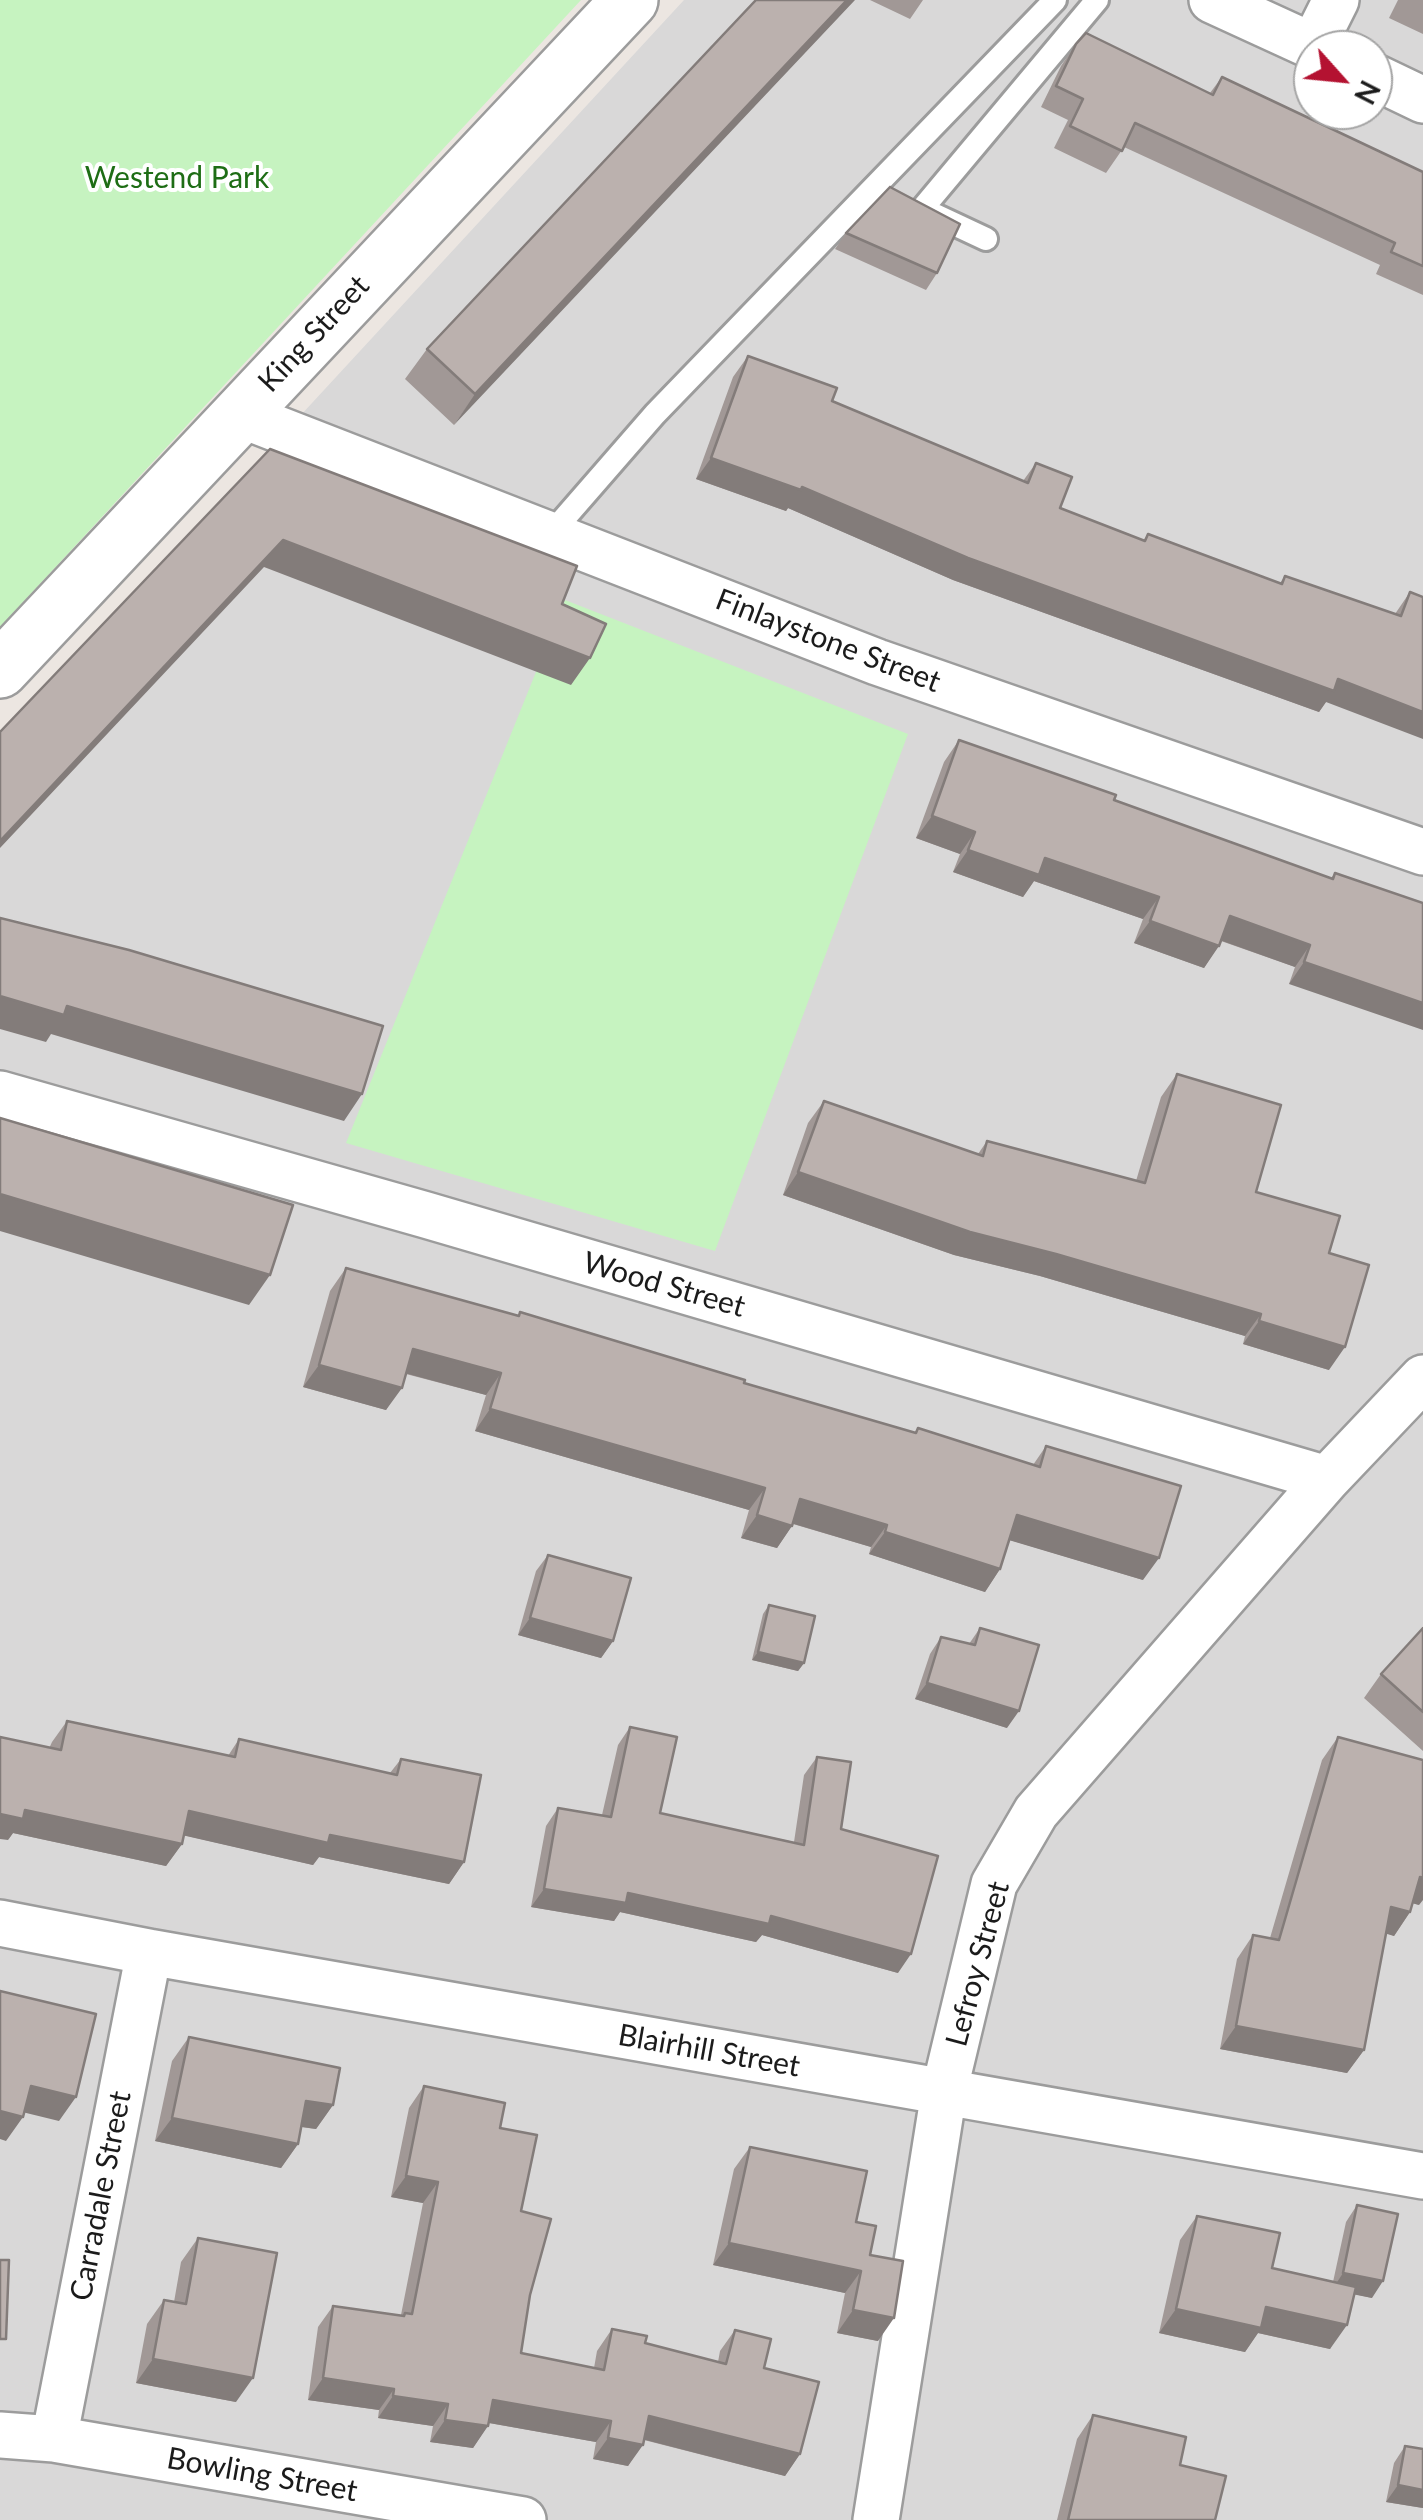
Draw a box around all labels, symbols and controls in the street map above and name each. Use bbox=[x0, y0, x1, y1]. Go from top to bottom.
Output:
north arrow bbox=[1293, 30, 1393, 130]
text: N bbox=[1348, 75, 1388, 110]
park label: Westend Park bbox=[85, 160, 269, 196]
street label: King Street bbox=[251, 268, 377, 400]
street label: Finlaystone Street bbox=[711, 582, 945, 700]
street label: Wood Street bbox=[579, 1245, 749, 1325]
street label: Lefroy Street bbox=[939, 1877, 1017, 2051]
street label: Blairhill Street bbox=[615, 2017, 803, 2085]
street label: Carradale Street bbox=[63, 2088, 139, 2304]
street label: Bowling Street bbox=[164, 2441, 360, 2509]

